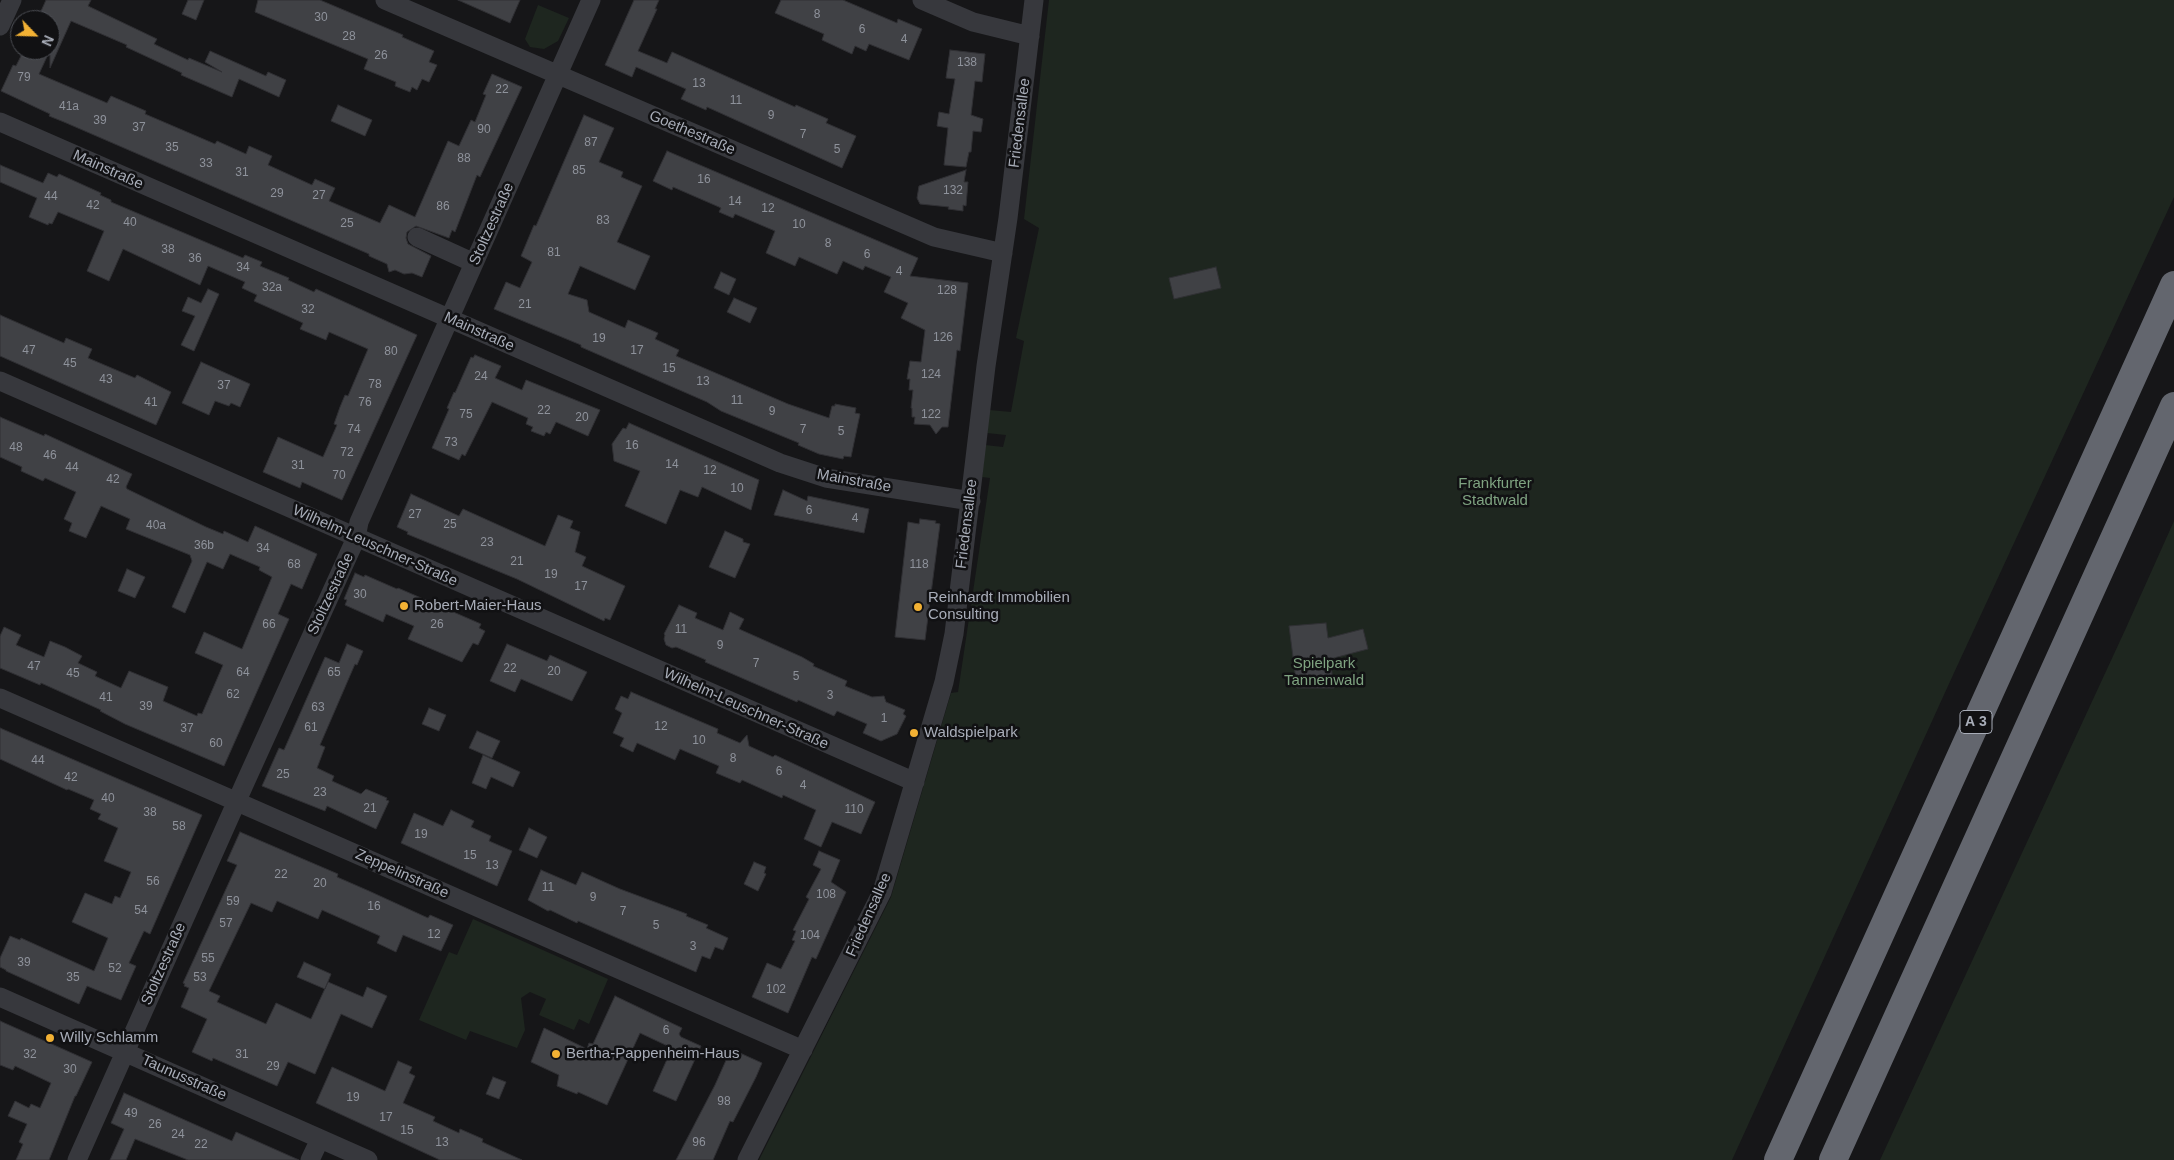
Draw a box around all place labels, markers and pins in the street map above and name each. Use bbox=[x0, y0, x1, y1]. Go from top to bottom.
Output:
place label: Reinhardt Immobilien Consulting bbox=[928, 589, 1070, 624]
place label: Robert-Maier-Haus bbox=[414, 597, 542, 615]
marker: Robert-Maier-Haus bbox=[398, 600, 410, 612]
marker: Reinhardt Immobilien Consulting bbox=[912, 601, 924, 613]
place label: Waldspielpark bbox=[924, 724, 1018, 742]
marker: Waldspielpark bbox=[908, 727, 920, 739]
place label: Willy Schlamm bbox=[60, 1029, 158, 1047]
marker: Willy Schlamm bbox=[44, 1032, 56, 1044]
place label: Bertha-Pappenheim-Haus bbox=[566, 1045, 739, 1063]
marker: Bertha-Pappenheim-Haus bbox=[550, 1048, 562, 1060]

